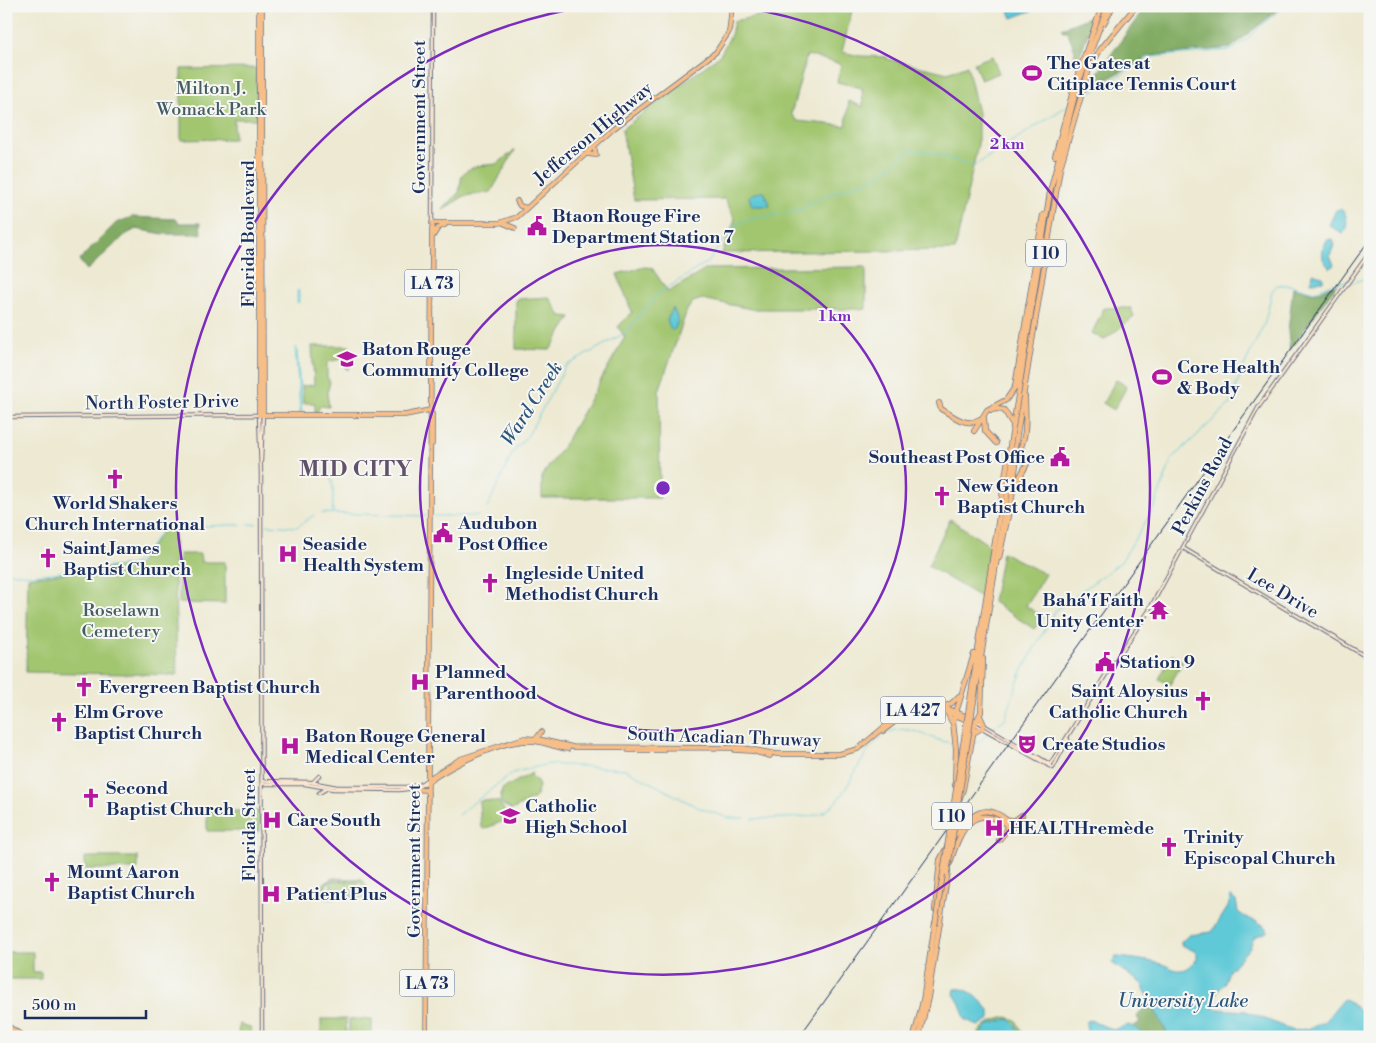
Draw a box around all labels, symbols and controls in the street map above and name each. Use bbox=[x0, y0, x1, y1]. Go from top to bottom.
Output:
street label: Government Street bbox=[408, 39, 431, 194]
place label: The Gates at Citiplace Tennis Court bbox=[1047, 52, 1237, 96]
sports icon: The Gates at Citiplace Tennis Court bbox=[1021, 62, 1043, 84]
park label: Milton J. Womack Park bbox=[155, 77, 267, 121]
street label: Jefferson Highway bbox=[529, 77, 658, 190]
text: 2 km bbox=[990, 135, 1025, 154]
street label: Florida Boulevard bbox=[237, 159, 260, 308]
place label: Btaon Rouge Fire Department Station 7 bbox=[552, 205, 734, 249]
public building icon: Btaon Rouge Fire Department Station 7 bbox=[526, 215, 548, 237]
road number: I 10 bbox=[1026, 240, 1066, 266]
road number: LA 73 bbox=[404, 270, 460, 296]
text: 1 km bbox=[819, 307, 852, 326]
place label: Baton Rouge Community College bbox=[362, 338, 529, 382]
school or university icon: Baton Rouge Community College bbox=[336, 348, 358, 370]
place label: Core Health & Body bbox=[1177, 356, 1280, 400]
water label: Ward Creek bbox=[496, 357, 568, 450]
sports icon: Core Health & Body bbox=[1151, 366, 1173, 388]
street label: North Foster Drive bbox=[85, 390, 239, 415]
street label: Perkins Road bbox=[1167, 433, 1238, 539]
place label: Southeast Post Office bbox=[869, 446, 1045, 469]
public building icon: Southeast Post Office bbox=[1049, 446, 1071, 468]
district label: MID CITY bbox=[299, 456, 413, 483]
church icon: World Shakers Church International bbox=[104, 468, 126, 490]
place label: New Gideon Baptist Church bbox=[957, 475, 1085, 519]
centre of rings bbox=[654, 479, 672, 497]
church icon: New Gideon Baptist Church bbox=[931, 485, 953, 507]
place label: World Shakers Church International bbox=[25, 492, 205, 536]
place label: Audubon Post Office bbox=[457, 512, 548, 556]
public building icon: Audubon Post Office bbox=[432, 522, 454, 544]
place label: Seaside Health System bbox=[303, 533, 424, 577]
place label: Saint James Baptist Church bbox=[63, 537, 191, 581]
hospital icon: Seaside Health System bbox=[277, 543, 299, 565]
church icon: Saint James Baptist Church bbox=[37, 547, 59, 569]
place label: Ingleside United Methodist Church bbox=[505, 562, 659, 606]
street label: Lee Drive bbox=[1243, 563, 1323, 624]
church icon: Ingleside United Methodist Church bbox=[479, 572, 501, 594]
place label: Bahá'í Faith Unity Center bbox=[1036, 589, 1144, 633]
park label: Roselawn Cemetery bbox=[82, 599, 161, 643]
temple icon: Bahá'í Faith Unity Center bbox=[1148, 599, 1170, 621]
public building icon: Station 9 bbox=[1094, 651, 1116, 673]
place label: Station 9 bbox=[1120, 651, 1195, 674]
place label: Planned Parenthood bbox=[435, 661, 537, 705]
hospital icon: Planned Parenthood bbox=[409, 671, 431, 693]
church icon: Evergreen Baptist Church bbox=[73, 676, 95, 698]
place label: Evergreen Baptist Church bbox=[99, 676, 320, 699]
place label: Saint Aloysius Catholic Church bbox=[1049, 680, 1188, 724]
church icon: Saint Aloysius Catholic Church bbox=[1192, 690, 1214, 712]
road number: LA 427 bbox=[880, 696, 946, 724]
place label: Elm Grove Baptist Church bbox=[74, 701, 202, 745]
church icon: Elm Grove Baptist Church bbox=[48, 711, 70, 733]
street label: South Acadian Thruway bbox=[627, 723, 821, 752]
place label: Baton Rouge General Medical Center bbox=[305, 725, 486, 769]
theatre icon: Create Studios bbox=[1016, 733, 1038, 755]
place label: Create Studios bbox=[1042, 733, 1166, 756]
hospital icon: Baton Rouge General Medical Center bbox=[279, 735, 301, 757]
street label: Florida Street bbox=[238, 768, 261, 882]
place label: Second Baptist Church bbox=[106, 777, 234, 821]
street label: Government Street bbox=[403, 783, 426, 938]
church icon: Second Baptist Church bbox=[80, 787, 102, 809]
place label: Catholic High School bbox=[525, 795, 628, 839]
road number: I 10 bbox=[932, 802, 972, 829]
school or university icon: Catholic High School bbox=[499, 805, 521, 827]
hospital icon: Care South bbox=[261, 809, 283, 831]
place label: Care South bbox=[287, 809, 381, 832]
hospital icon: HEALTHremède bbox=[983, 817, 1005, 839]
place label: HEALTHremède bbox=[1009, 817, 1155, 840]
place label: Trinity Episcopal Church bbox=[1184, 826, 1336, 870]
church icon: Trinity Episcopal Church bbox=[1158, 836, 1180, 858]
place label: Mount Aaron Baptist Church bbox=[67, 861, 195, 905]
church icon: Mount Aaron Baptist Church bbox=[41, 871, 63, 893]
hospital icon: Patient Plus bbox=[260, 883, 282, 905]
place label: Patient Plus bbox=[286, 883, 387, 906]
road number: LA 73 bbox=[400, 970, 454, 996]
scale bar bbox=[25, 988, 146, 1020]
water label: University Lake bbox=[1118, 989, 1248, 1013]
text: 500 m bbox=[32, 996, 76, 1015]

